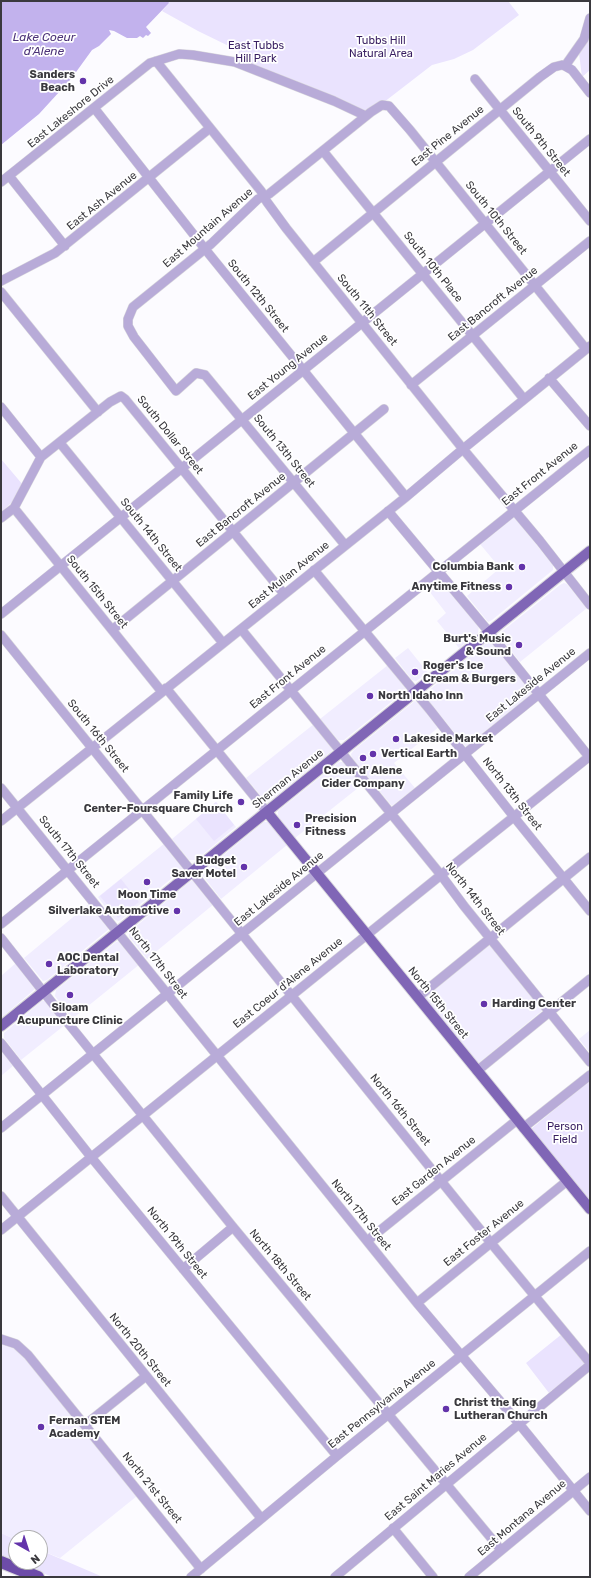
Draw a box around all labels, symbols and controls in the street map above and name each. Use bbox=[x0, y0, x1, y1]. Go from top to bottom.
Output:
water label: Lake Coeur d'Alene bbox=[13, 31, 75, 59]
park label: Tubbs Hill Natural Area bbox=[349, 34, 413, 60]
park label: East Tubbs Hill Park bbox=[228, 39, 284, 65]
place label: Sanders Beach bbox=[30, 68, 75, 94]
street label: East Lakeshore Drive bbox=[25, 73, 117, 151]
marker: Sanders Beach bbox=[78, 76, 88, 86]
street label: East Pine Avenue bbox=[409, 103, 487, 169]
street label: South 9th Street bbox=[509, 105, 573, 179]
street label: East Ash Avenue bbox=[64, 169, 140, 233]
street label: South 10th Street bbox=[462, 179, 530, 257]
street label: East Mountain Avenue bbox=[160, 185, 256, 271]
street label: South 10th Place bbox=[401, 229, 465, 305]
street label: South 12th Street bbox=[225, 257, 291, 335]
street label: East Bancroft Avenue bbox=[445, 264, 541, 344]
street label: South 11th Street bbox=[334, 272, 400, 348]
street label: East Young Avenue bbox=[245, 331, 331, 403]
street label: South Dollar Street bbox=[134, 393, 206, 477]
street label: South 13th Street bbox=[250, 412, 318, 490]
street label: East Front Avenue bbox=[499, 439, 581, 509]
street label: East Bancroft Avenue bbox=[193, 470, 289, 550]
street label: South 14th Street bbox=[117, 496, 185, 574]
street label: East Mullan Avenue bbox=[246, 538, 332, 612]
street label: South 15th Street bbox=[63, 553, 131, 631]
place label: Columbia Bank bbox=[433, 560, 514, 574]
marker: Columbia Bank bbox=[517, 562, 527, 572]
place label: Anytime Fitness bbox=[412, 580, 501, 594]
marker: Anytime Fitness bbox=[504, 582, 514, 592]
place label: Burt's Music & Sound bbox=[443, 632, 511, 658]
marker: Burt's Music & Sound bbox=[514, 640, 524, 650]
street label: East Front Avenue bbox=[247, 642, 329, 712]
street label: East Lakeside Avenue bbox=[484, 645, 578, 725]
place label: Roger's Ice Cream & Burgers bbox=[423, 659, 516, 685]
marker: Roger's Ice Cream & Burgers bbox=[410, 667, 420, 677]
place label: North Idaho Inn bbox=[378, 689, 463, 703]
marker: North Idaho Inn bbox=[365, 691, 375, 701]
street label: South 16th Street bbox=[64, 697, 132, 775]
place label: Lakeside Market bbox=[404, 732, 493, 746]
marker: Lakeside Market bbox=[391, 734, 401, 744]
street label: Sherman Avenue bbox=[250, 746, 326, 812]
place label: Vertical Earth bbox=[381, 747, 457, 761]
marker: Vertical Earth bbox=[368, 749, 378, 759]
marker: Coeur d' Alene Cider Company bbox=[358, 753, 368, 763]
street label: North 13th Street bbox=[480, 755, 544, 833]
place label: Coeur d' Alene Cider Company bbox=[321, 764, 405, 790]
place label: Family Life Center-Foursquare Church bbox=[84, 789, 233, 815]
marker: Family Life Center-Foursquare Church bbox=[236, 797, 246, 807]
place label: Precision Fitness bbox=[305, 812, 357, 838]
street label: South 17th Street bbox=[36, 813, 102, 891]
marker: Precision Fitness bbox=[292, 820, 302, 830]
street label: East Lakeside Avenue bbox=[232, 849, 326, 929]
place label: Budget Saver Motel bbox=[172, 854, 236, 880]
street label: North 14th Street bbox=[442, 860, 508, 938]
marker: Budget Saver Motel bbox=[239, 862, 249, 872]
marker: Moon Time bbox=[142, 877, 152, 887]
place label: Moon Time bbox=[118, 888, 176, 902]
place label: Silverlake Automotive bbox=[48, 904, 169, 918]
marker: Silverlake Automotive bbox=[172, 906, 182, 916]
street label: North 17th Street bbox=[126, 924, 190, 1002]
street label: East Coeur d'Alene Avenue bbox=[231, 935, 345, 1031]
place label: AOC Dental Laboratory bbox=[57, 951, 119, 977]
marker: AOC Dental Laboratory bbox=[44, 959, 54, 969]
street label: North 15th Street bbox=[405, 964, 471, 1042]
marker: Siloam Acupuncture Clinic bbox=[65, 990, 75, 1000]
place label: Harding Center bbox=[492, 997, 576, 1011]
marker: Harding Center bbox=[479, 999, 489, 1009]
place label: Siloam Acupuncture Clinic bbox=[17, 1001, 123, 1027]
street label: North 16th Street bbox=[367, 1071, 433, 1149]
park label: Person Field bbox=[547, 1120, 583, 1146]
street label: East Garden Avenue bbox=[390, 1133, 478, 1209]
street label: North 17th Street bbox=[328, 1177, 394, 1253]
street label: East Foster Avenue bbox=[441, 1197, 527, 1269]
street label: North 19th Street bbox=[144, 1204, 210, 1282]
street label: North 18th Street bbox=[246, 1227, 314, 1303]
street label: North 20th Street bbox=[106, 1311, 174, 1389]
street label: East Pennsylvania Avenue bbox=[326, 1357, 438, 1451]
place label: Christ the King Lutheran Church bbox=[454, 1396, 548, 1422]
marker: Christ the King Lutheran Church bbox=[441, 1404, 451, 1414]
place label: Fernan STEM Academy bbox=[49, 1414, 120, 1440]
marker: Fernan STEM Academy bbox=[36, 1422, 46, 1432]
street label: East Saint Maries Avenue bbox=[382, 1430, 490, 1524]
street label: North 21st Street bbox=[119, 1450, 185, 1526]
street label: East Montana Avenue bbox=[475, 1477, 569, 1559]
north arrow bbox=[8, 1530, 48, 1570]
text: N bbox=[28, 1551, 42, 1566]

